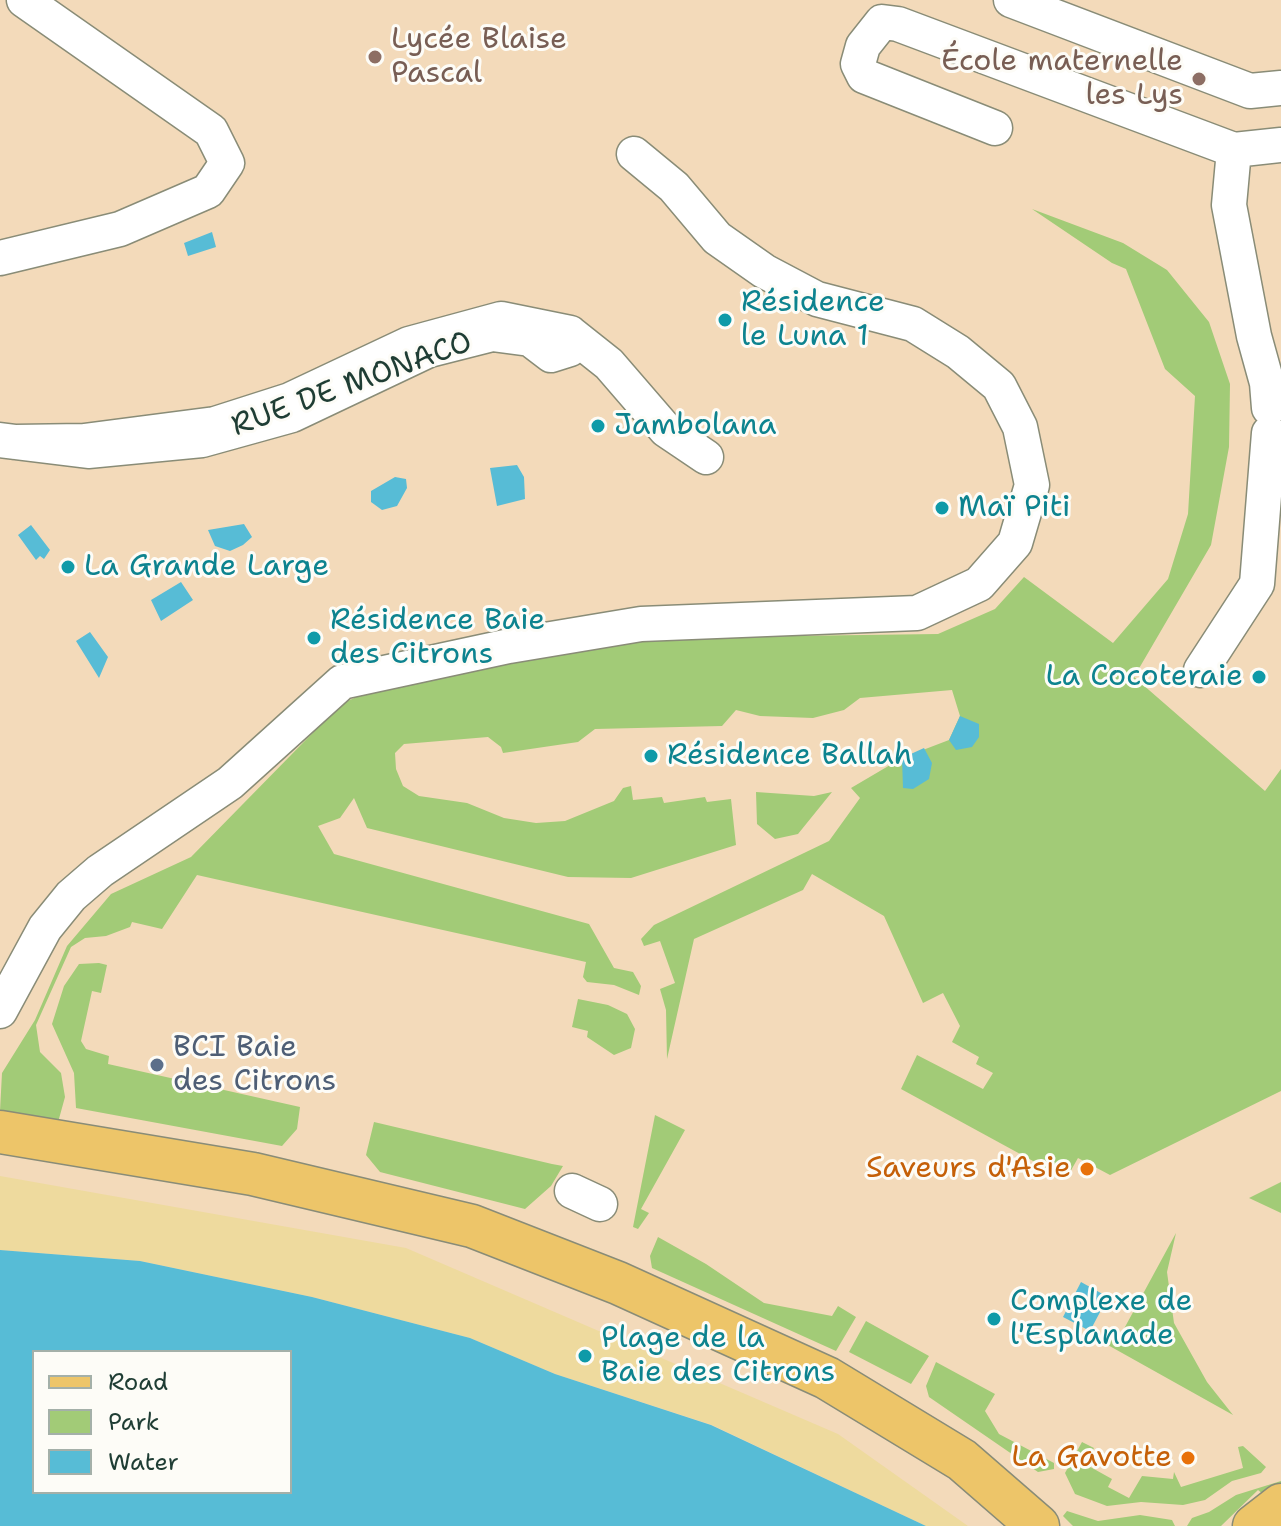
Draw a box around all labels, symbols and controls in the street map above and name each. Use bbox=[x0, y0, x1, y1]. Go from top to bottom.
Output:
place label: Lycée Blaise Pascal bbox=[391, 22, 567, 92]
place label: École maternelle les Lys bbox=[941, 44, 1183, 114]
marker: Lycée Blaise Pascal bbox=[366, 48, 384, 66]
marker: École maternelle les Lys bbox=[1190, 70, 1208, 88]
place label: Résidence le Luna 1 bbox=[741, 285, 885, 356]
marker: Résidence le Luna 1 bbox=[716, 311, 734, 329]
street label: RUE DE MONACO bbox=[227, 325, 477, 445]
place label: Jambolana bbox=[614, 408, 777, 444]
marker: Jambolana bbox=[589, 417, 607, 435]
place label: Maï Piti bbox=[958, 490, 1070, 526]
marker: Maï Piti bbox=[933, 499, 951, 517]
place label: La Grande Large bbox=[84, 549, 329, 585]
marker: La Grande Large bbox=[59, 558, 77, 576]
place label: Résidence Baie des Citrons bbox=[330, 603, 545, 674]
marker: Résidence Baie des Citrons bbox=[305, 629, 323, 647]
place label: La Cocoteraie bbox=[1045, 659, 1243, 695]
marker: La Cocoteraie bbox=[1250, 668, 1268, 686]
place label: Résidence Ballah bbox=[667, 738, 912, 774]
marker: Résidence Ballah bbox=[642, 747, 660, 765]
place label: BCI Baie des Citrons bbox=[173, 1030, 336, 1100]
marker: BCI Baie des Citrons bbox=[148, 1056, 166, 1074]
place label: Saveurs d'Asie bbox=[866, 1151, 1071, 1187]
marker: Saveurs d'Asie bbox=[1078, 1160, 1096, 1178]
place label: Complexe de l'Esplanade bbox=[1010, 1284, 1192, 1354]
marker: Complexe de l'Esplanade bbox=[985, 1310, 1003, 1328]
place label: Plage de la Baie des Citrons bbox=[601, 1321, 835, 1392]
marker: Plage de la Baie des Citrons bbox=[576, 1347, 594, 1365]
legend bbox=[32, 1350, 292, 1494]
text: Road bbox=[108, 1366, 168, 1398]
text: Park bbox=[108, 1406, 160, 1438]
place label: La Gavotte bbox=[1011, 1440, 1172, 1476]
text: Water bbox=[108, 1446, 179, 1478]
marker: La Gavotte bbox=[1179, 1449, 1197, 1467]

